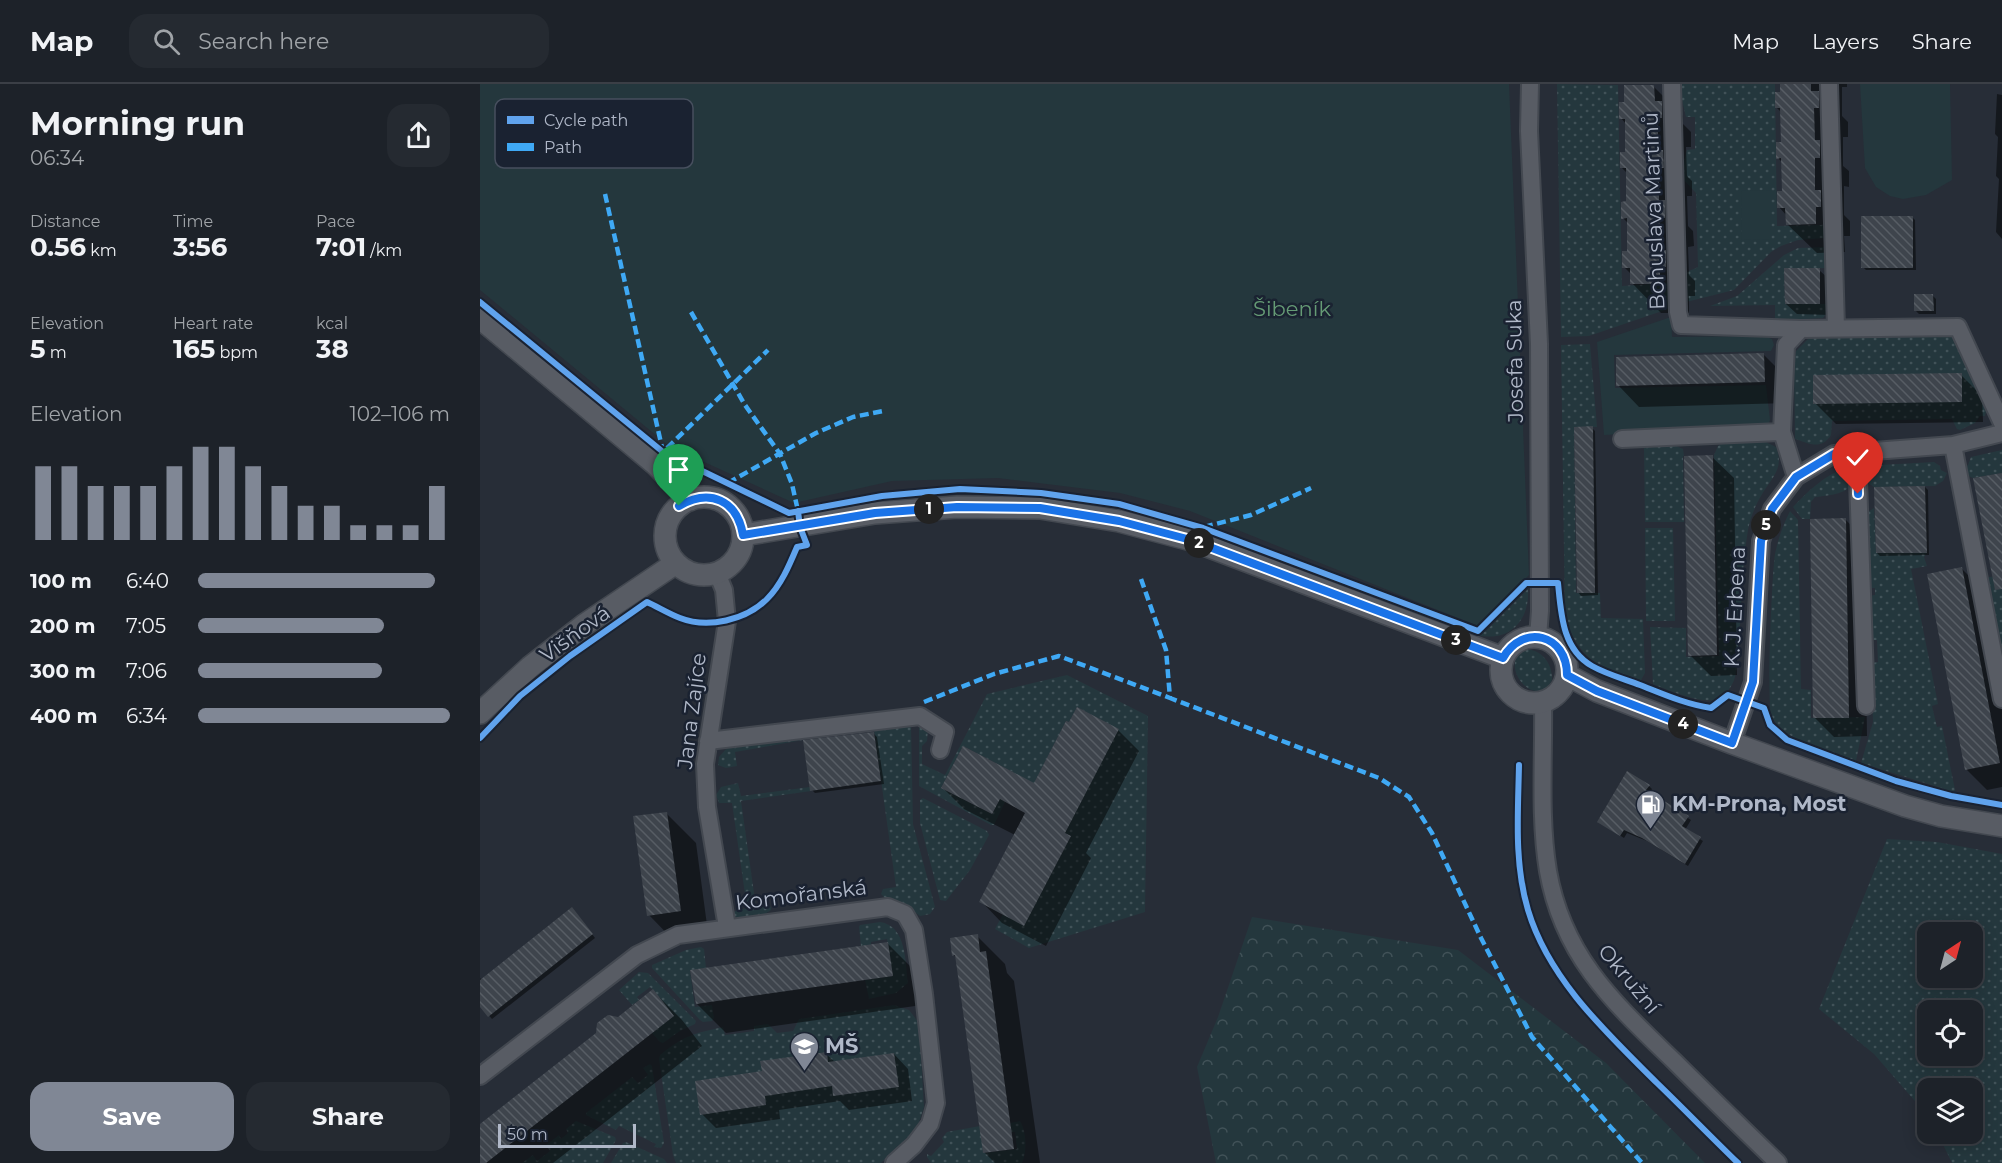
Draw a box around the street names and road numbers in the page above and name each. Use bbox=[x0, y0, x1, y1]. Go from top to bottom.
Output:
street label: Bohuslava Martinů bbox=[1638, 112, 1669, 310]
street label: Josefa Suka bbox=[1501, 299, 1528, 424]
street label: K. J. Erbena bbox=[1719, 546, 1750, 668]
street label: Višňová bbox=[535, 600, 615, 667]
street label: Jana Zajíce bbox=[672, 651, 711, 771]
street label: Komořanská bbox=[734, 874, 868, 915]
street label: Okružní bbox=[1593, 939, 1667, 1020]

